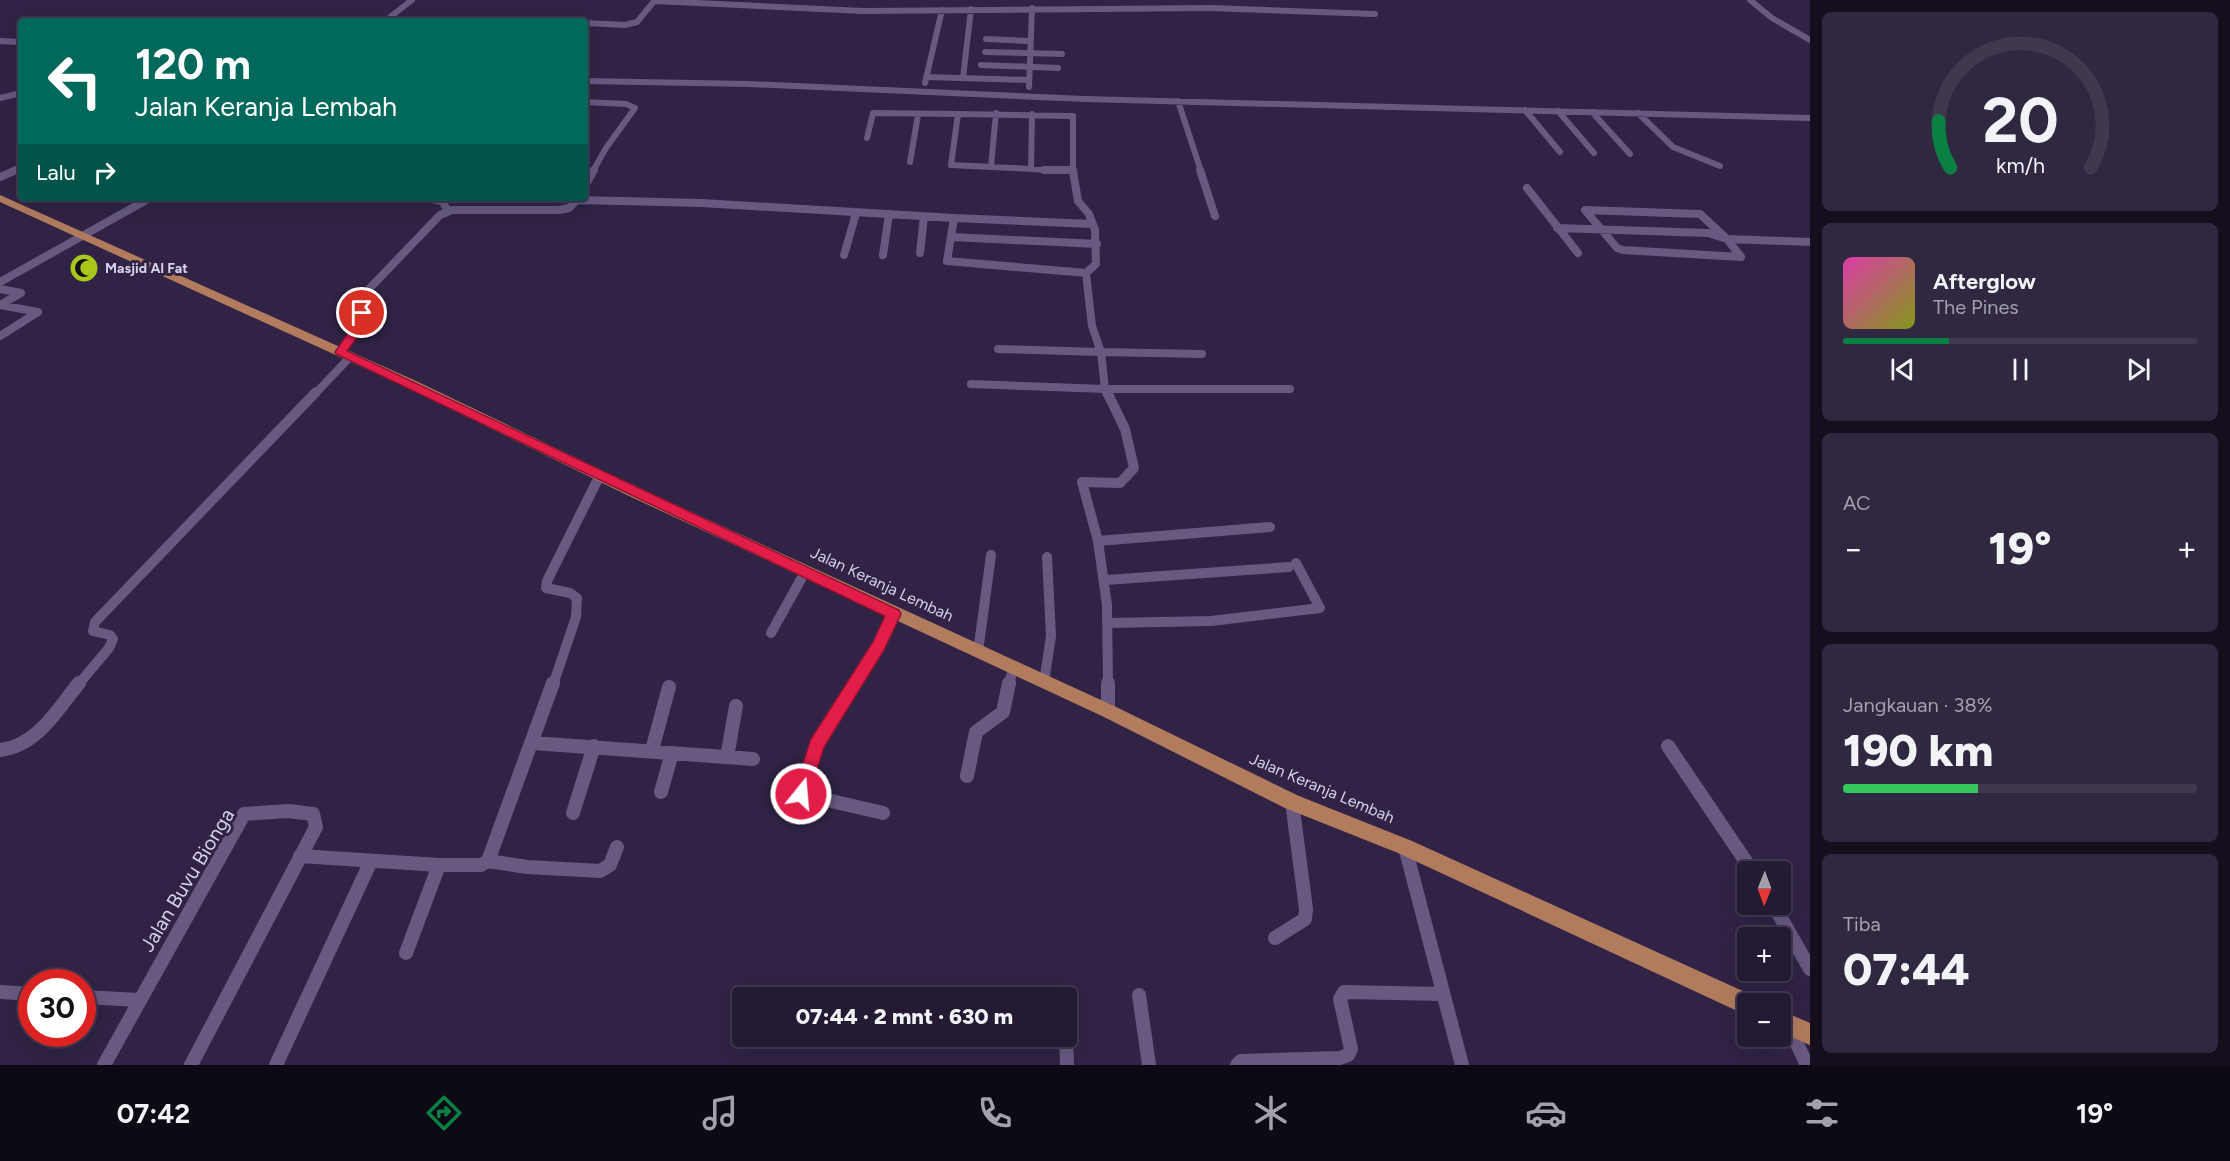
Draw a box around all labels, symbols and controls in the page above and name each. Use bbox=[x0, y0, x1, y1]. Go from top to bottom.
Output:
text: 120 m bbox=[135, 39, 251, 90]
icon: left bbox=[36, 42, 114, 120]
text: 20 bbox=[1982, 83, 2058, 158]
text: Jalan Keranja Lembah bbox=[135, 90, 397, 123]
text: km/h bbox=[1996, 154, 2044, 179]
icon: right bbox=[88, 156, 121, 189]
text: Lalu bbox=[36, 159, 76, 186]
mosque icon: Masjid Al Fat bbox=[68, 252, 100, 284]
place label: Masjid Al Fat bbox=[105, 260, 188, 277]
text: Afterglow bbox=[1933, 268, 2036, 295]
pin bbox=[336, 287, 387, 338]
text: The Pines bbox=[1933, 295, 2019, 319]
icon: arrive bbox=[345, 296, 378, 329]
icon: previous bbox=[1886, 353, 1919, 386]
icon: pause bbox=[2004, 353, 2037, 386]
icon: next bbox=[2122, 353, 2155, 386]
text: AC bbox=[1843, 491, 1871, 515]
text: 19° bbox=[1989, 521, 2051, 575]
text: − bbox=[1843, 529, 1864, 568]
text: + bbox=[2176, 529, 2197, 568]
street label: Jalan Keranja Lembah bbox=[808, 543, 956, 625]
text: Jangkauan · 38% bbox=[1843, 693, 1992, 717]
text: 190 km bbox=[1843, 723, 1993, 777]
street label: Jalan Keranja Lembah bbox=[1247, 749, 1397, 827]
position arrow bbox=[769, 762, 833, 826]
street label: Jalan Buvu Bionga bbox=[135, 804, 239, 956]
north arrow bbox=[1737, 861, 1791, 915]
map controls bbox=[1737, 861, 1791, 1047]
text: Tiba bbox=[1843, 912, 1881, 936]
button: + bbox=[1737, 927, 1791, 981]
text: 07:44 bbox=[1843, 942, 1970, 996]
speed limit sign: 30 bbox=[18, 969, 96, 1047]
button: − bbox=[1737, 993, 1791, 1047]
text: 07:44 · 2 mnt · 630 m bbox=[796, 1003, 1013, 1030]
icon: directions bbox=[423, 1092, 465, 1134]
icon: music bbox=[699, 1092, 741, 1134]
icon: phone bbox=[974, 1092, 1016, 1134]
icon: climate bbox=[1250, 1092, 1292, 1134]
icon: car bbox=[1525, 1092, 1567, 1134]
icon: filters bbox=[1801, 1092, 1843, 1134]
text: 07:42 bbox=[117, 1097, 190, 1130]
text: 19° bbox=[2076, 1097, 2113, 1130]

